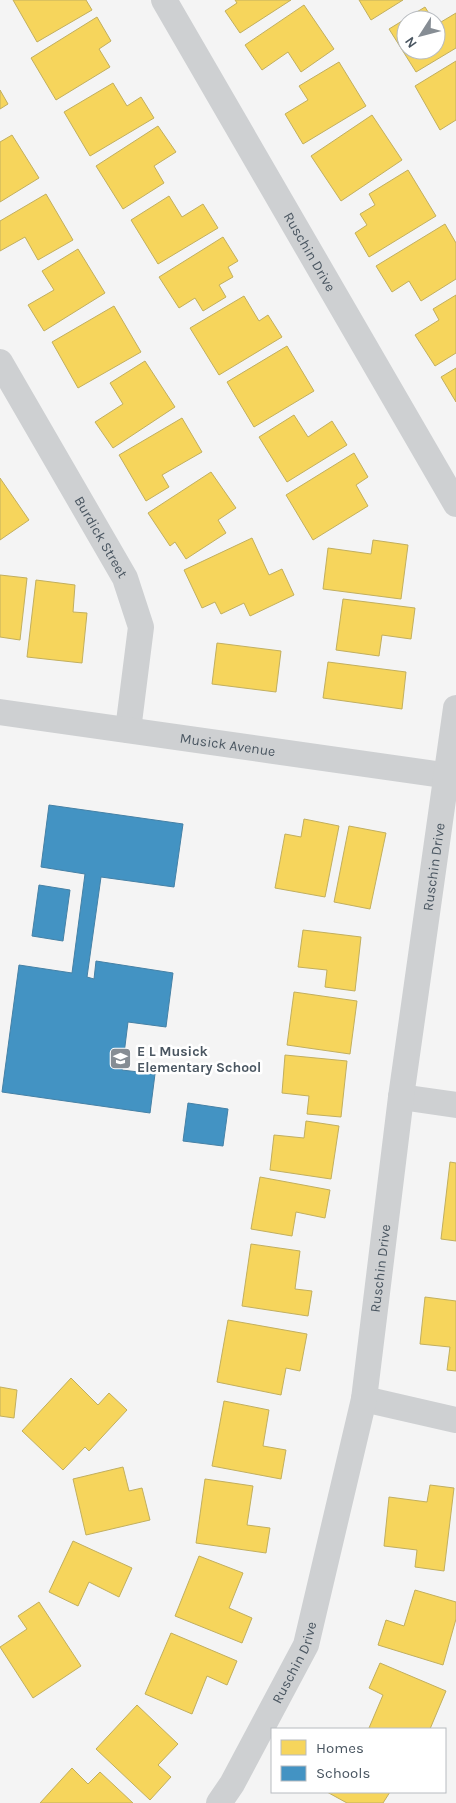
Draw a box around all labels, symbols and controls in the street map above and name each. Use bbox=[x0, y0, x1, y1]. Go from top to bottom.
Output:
north arrow bbox=[396, 10, 446, 60]
text: N bbox=[401, 33, 421, 51]
street label: Ruschin Drive bbox=[280, 209, 339, 295]
street label: Burdick Street bbox=[70, 493, 131, 581]
street label: Musick Avenue bbox=[179, 730, 277, 760]
street label: Ruschin Drive bbox=[419, 822, 449, 912]
place label: E L Musick Elementary School bbox=[137, 1043, 261, 1076]
school or university icon: E L Musick Elementary School bbox=[109, 1047, 133, 1071]
street label: Ruschin Drive bbox=[367, 1223, 394, 1313]
street label: Ruschin Drive bbox=[268, 1620, 320, 1707]
legend bbox=[271, 1728, 446, 1793]
text: Homes bbox=[316, 1739, 364, 1757]
text: Schools bbox=[316, 1764, 370, 1782]

